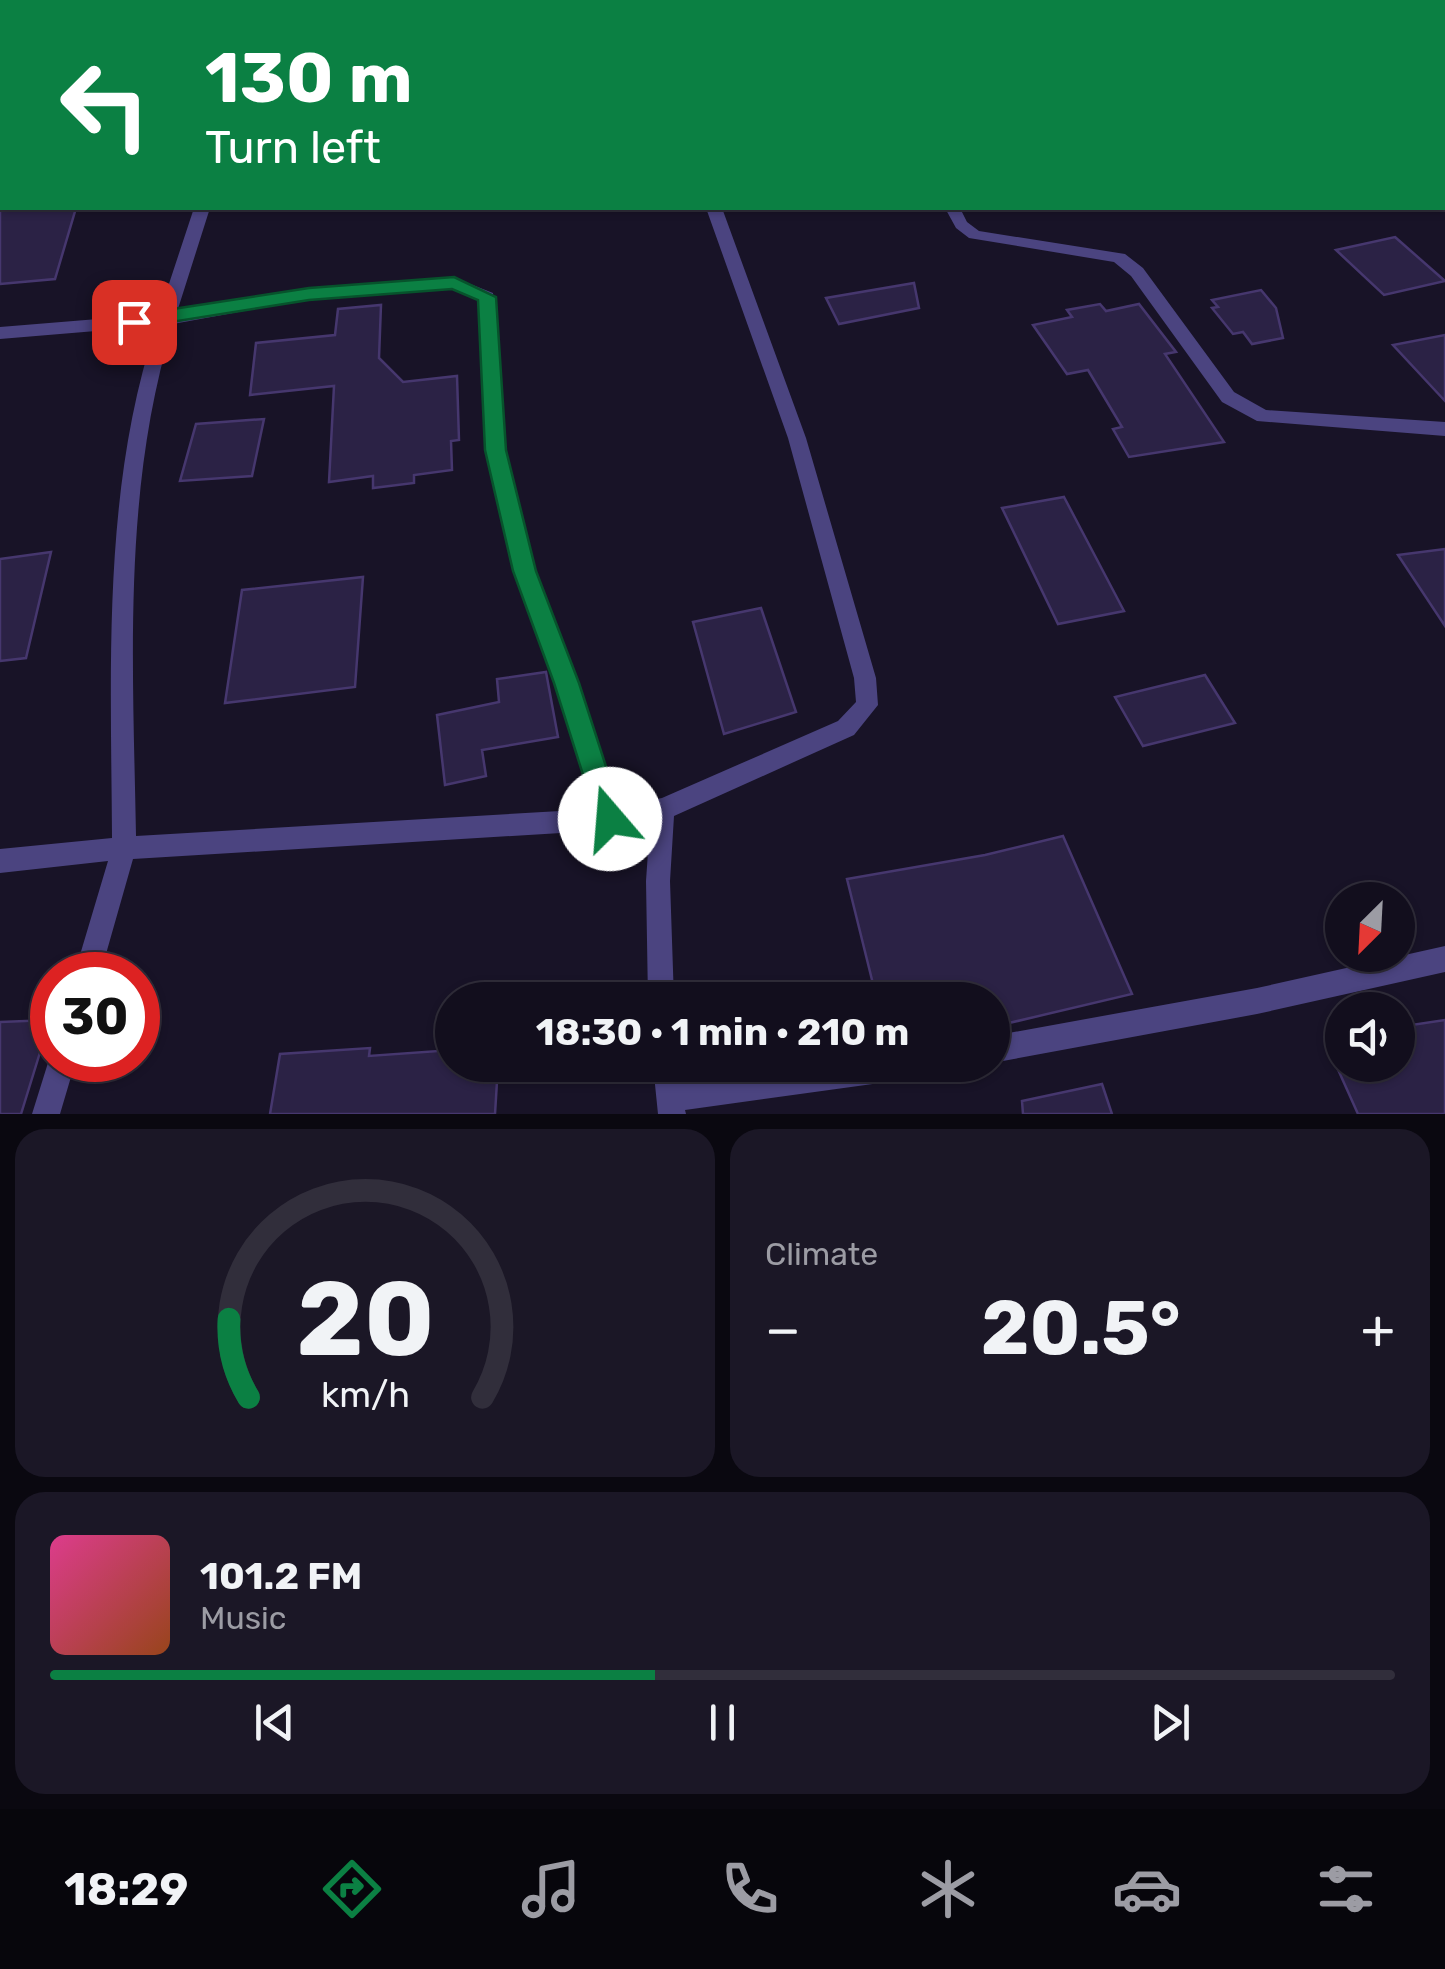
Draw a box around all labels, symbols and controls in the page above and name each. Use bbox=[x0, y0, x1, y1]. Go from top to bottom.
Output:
text: 130 m bbox=[205, 37, 413, 120]
icon: left bbox=[40, 40, 170, 170]
text: Turn left bbox=[205, 121, 381, 174]
pin bbox=[92, 280, 177, 365]
icon: arrive bbox=[107, 295, 162, 350]
position arrow bbox=[558, 767, 662, 871]
north arrow bbox=[1325, 882, 1415, 972]
map controls bbox=[1325, 882, 1415, 1082]
speed limit sign: 30 bbox=[30, 952, 160, 1082]
button: sound bbox=[1325, 992, 1415, 1082]
text: 18:30 · 1 min · 210 m bbox=[536, 1009, 909, 1055]
text: Climate bbox=[765, 1235, 878, 1273]
text: 20 bbox=[296, 1258, 434, 1381]
text: 20.5° bbox=[981, 1284, 1181, 1373]
text: − bbox=[765, 1297, 801, 1362]
text: + bbox=[1361, 1297, 1395, 1362]
text: km/h bbox=[320, 1374, 410, 1416]
text: 101.2 FM bbox=[200, 1553, 362, 1599]
text: Music bbox=[200, 1599, 286, 1637]
icon: previous bbox=[247, 1695, 302, 1750]
icon: pause bbox=[695, 1695, 750, 1750]
icon: next bbox=[1143, 1695, 1198, 1750]
icon: directions bbox=[317, 1854, 387, 1924]
icon: music bbox=[516, 1854, 586, 1924]
icon: phone bbox=[715, 1854, 785, 1924]
icon: climate bbox=[913, 1854, 983, 1924]
icon: car bbox=[1112, 1854, 1182, 1924]
icon: filters bbox=[1311, 1854, 1381, 1924]
text: 18:29 bbox=[64, 1863, 188, 1916]

